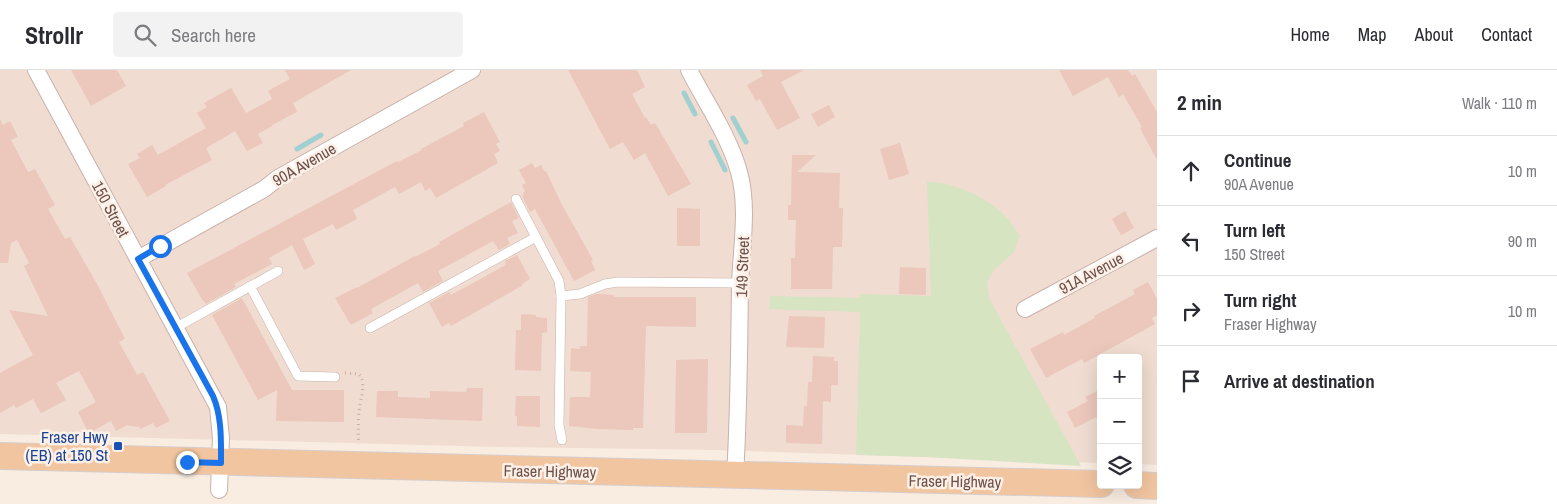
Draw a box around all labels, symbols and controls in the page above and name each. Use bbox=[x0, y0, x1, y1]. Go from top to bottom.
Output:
search box bbox=[113, 12, 463, 57]
text: Strollr bbox=[25, 19, 83, 51]
icon: search bbox=[131, 21, 159, 49]
text: Search here bbox=[171, 22, 256, 48]
text: Home bbox=[1290, 22, 1330, 47]
text: Map bbox=[1358, 22, 1387, 47]
text: About bbox=[1415, 22, 1453, 47]
text: Contact bbox=[1481, 22, 1532, 47]
text: 2 min bbox=[1177, 88, 1222, 117]
text: Walk · 110 m bbox=[1462, 92, 1537, 114]
street label: 90A Avenue bbox=[268, 137, 340, 191]
text: Continue bbox=[1224, 147, 1292, 173]
icon: ahead bbox=[1177, 157, 1205, 185]
text: 10 m bbox=[1508, 160, 1537, 182]
text: 90A Avenue bbox=[1224, 173, 1294, 195]
street label: 150 Street bbox=[87, 177, 135, 241]
text: Turn left bbox=[1224, 217, 1285, 243]
icon: left bbox=[1177, 227, 1205, 255]
text: 90 m bbox=[1508, 230, 1537, 252]
route start bbox=[149, 235, 172, 258]
street label: 149 Street bbox=[730, 236, 754, 298]
text: 150 Street bbox=[1224, 243, 1285, 265]
street label: 91A Avenue bbox=[1055, 247, 1127, 299]
text: Turn right bbox=[1224, 287, 1296, 313]
icon: right bbox=[1177, 297, 1205, 325]
text: 10 m bbox=[1508, 300, 1537, 322]
text: Fraser Highway bbox=[1224, 313, 1317, 335]
map controls bbox=[1097, 354, 1142, 489]
button: + bbox=[1097, 354, 1142, 399]
icon: arrive bbox=[1177, 367, 1205, 395]
text: Arrive at destination bbox=[1224, 368, 1375, 394]
button: − bbox=[1097, 399, 1142, 444]
place label: Fraser Hwy (EB) at 150 St bbox=[26, 426, 108, 466]
marker: Fraser Hwy (EB) at 150 St bbox=[112, 440, 124, 452]
button: layers bbox=[1097, 444, 1142, 489]
route end bbox=[176, 451, 199, 474]
street label: Fraser Highway bbox=[504, 459, 597, 483]
street label: Fraser Highway bbox=[909, 469, 1002, 493]

